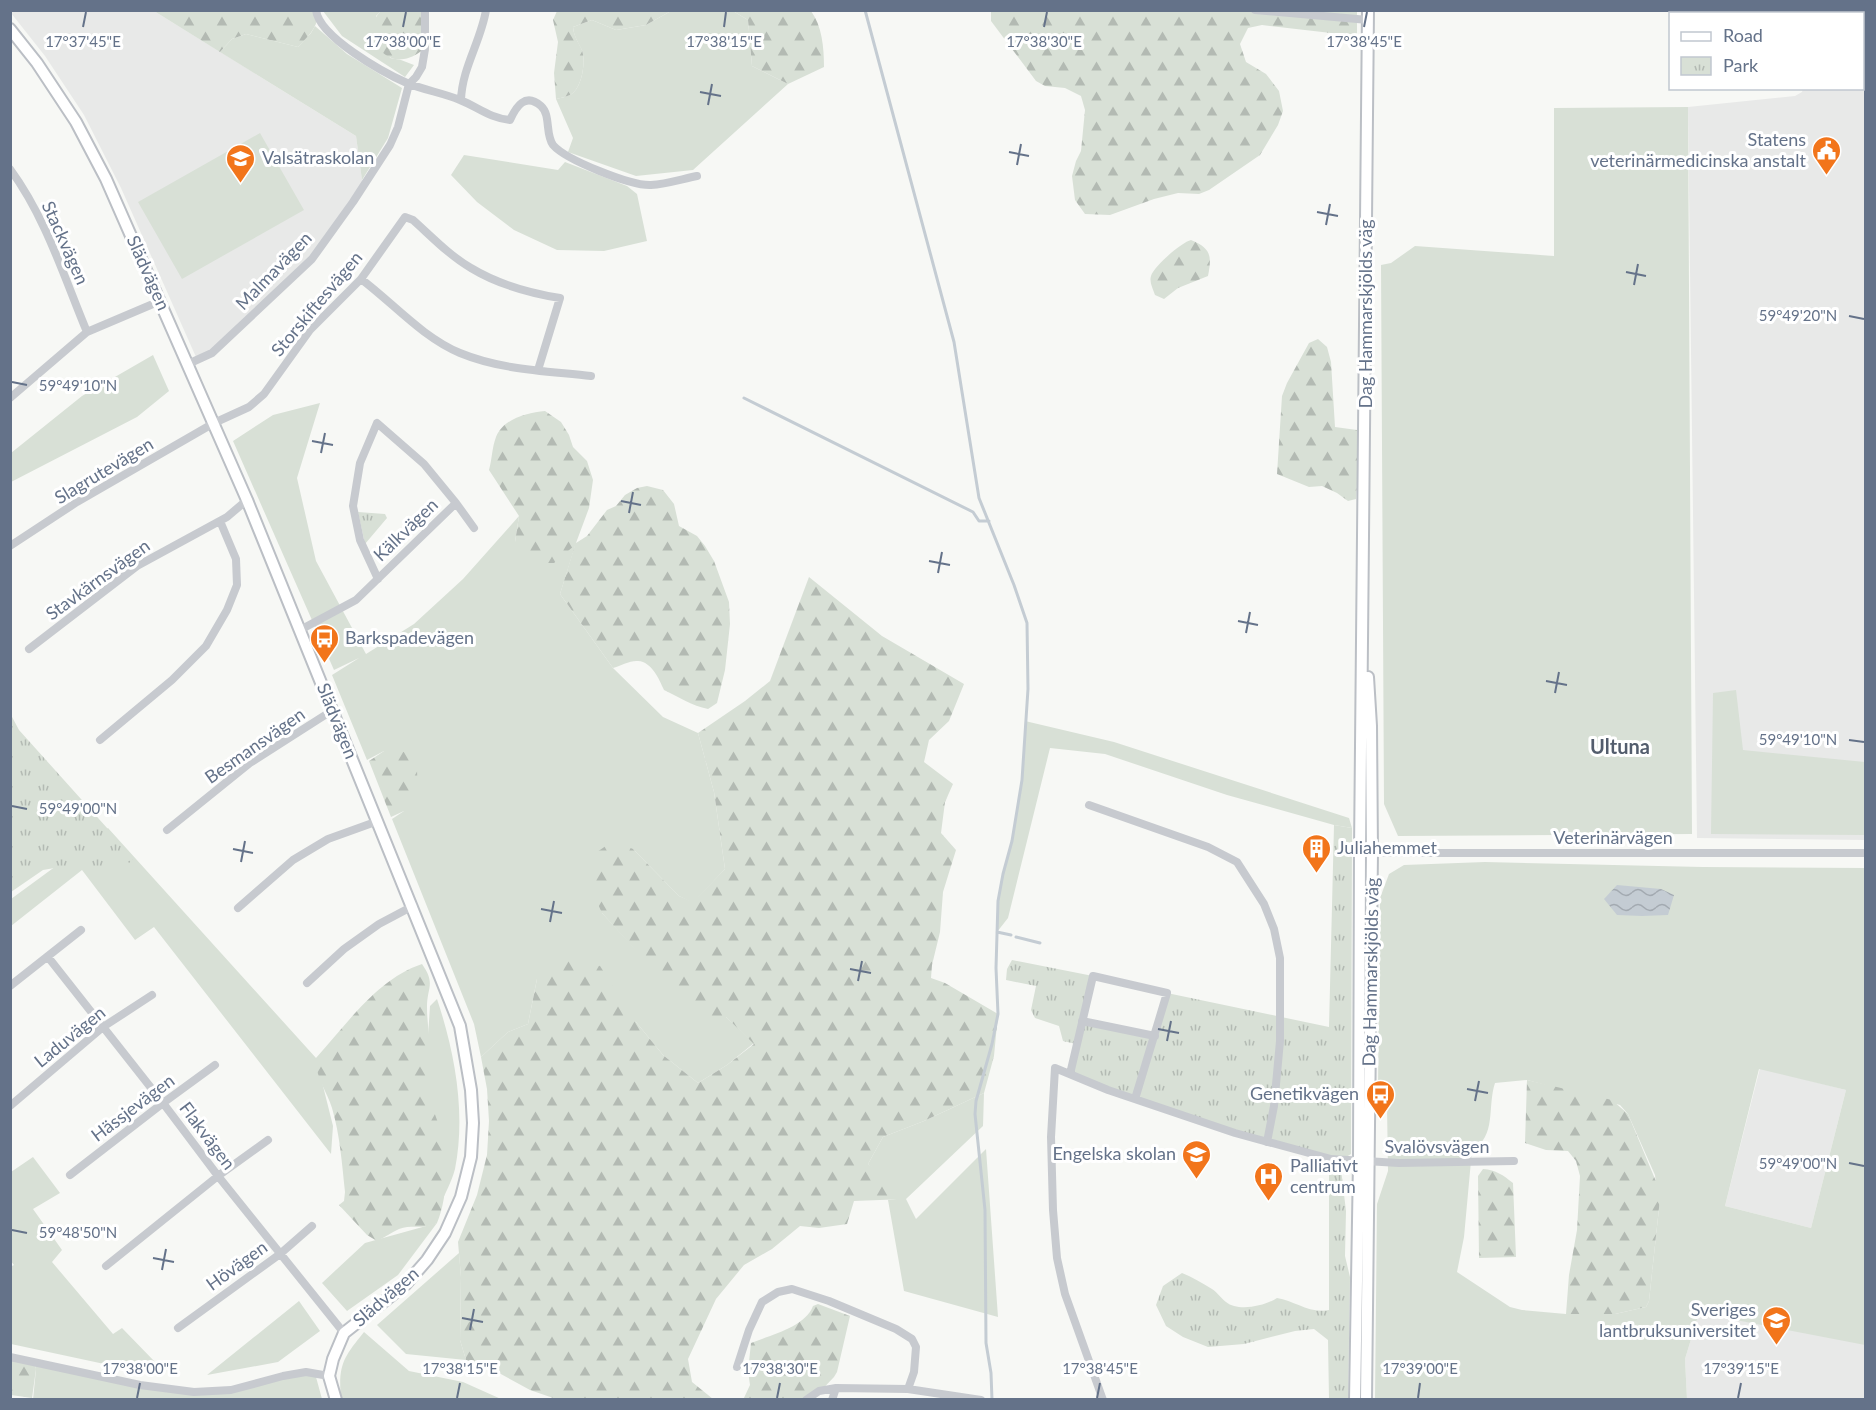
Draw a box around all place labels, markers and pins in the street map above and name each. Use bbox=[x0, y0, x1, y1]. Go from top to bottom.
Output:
place label: Statens veterinärmedicinska anstalt bbox=[1590, 128, 1807, 171]
public building icon: Statens veterinärmedicinska anstalt bbox=[1811, 134, 1843, 176]
school or university icon: Valsätraskolan bbox=[225, 142, 257, 184]
place label: Valsätraskolan bbox=[262, 146, 374, 168]
bus stop icon: Barkspadevägen bbox=[308, 622, 340, 664]
place label: Barkspadevägen bbox=[345, 626, 474, 648]
building icon: Juliahemmet bbox=[1300, 832, 1332, 874]
place label: Juliahemmet bbox=[1337, 836, 1438, 858]
bus stop icon: Genetikvägen bbox=[1364, 1078, 1396, 1120]
place label: Genetikvägen bbox=[1250, 1082, 1359, 1104]
school or university icon: Engelska skolan bbox=[1181, 1138, 1213, 1180]
place label: Engelska skolan bbox=[1052, 1142, 1176, 1164]
place label: Palliativt centrum bbox=[1290, 1154, 1358, 1197]
hospital icon: Palliativt centrum bbox=[1253, 1160, 1285, 1202]
place label: Sveriges lantbruksuniversitet bbox=[1599, 1298, 1757, 1341]
school or university icon: Sveriges lantbruksuniversitet bbox=[1761, 1304, 1793, 1346]

